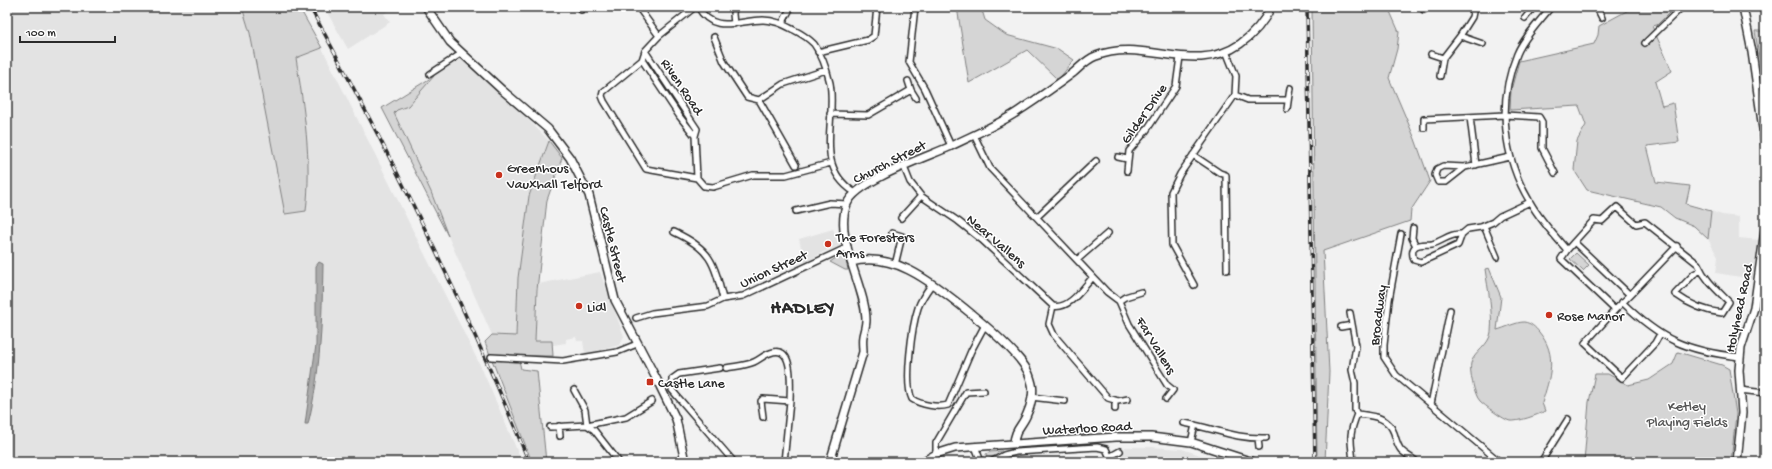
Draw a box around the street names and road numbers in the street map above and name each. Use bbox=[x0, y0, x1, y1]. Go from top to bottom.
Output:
street label: Riven Road bbox=[656, 56, 707, 120]
street label: Gilder Drive bbox=[1118, 81, 1172, 148]
street label: Church Street bbox=[851, 137, 931, 189]
street label: Castle Street bbox=[594, 205, 629, 285]
street label: Near Vallens bbox=[962, 211, 1029, 273]
street label: Union Street bbox=[738, 247, 812, 293]
street label: Holyhead Road bbox=[1723, 261, 1758, 354]
street label: Broadway bbox=[1367, 284, 1392, 348]
street label: Far Vallens bbox=[1131, 314, 1179, 379]
street label: Waterloo Road bbox=[1042, 419, 1134, 440]

